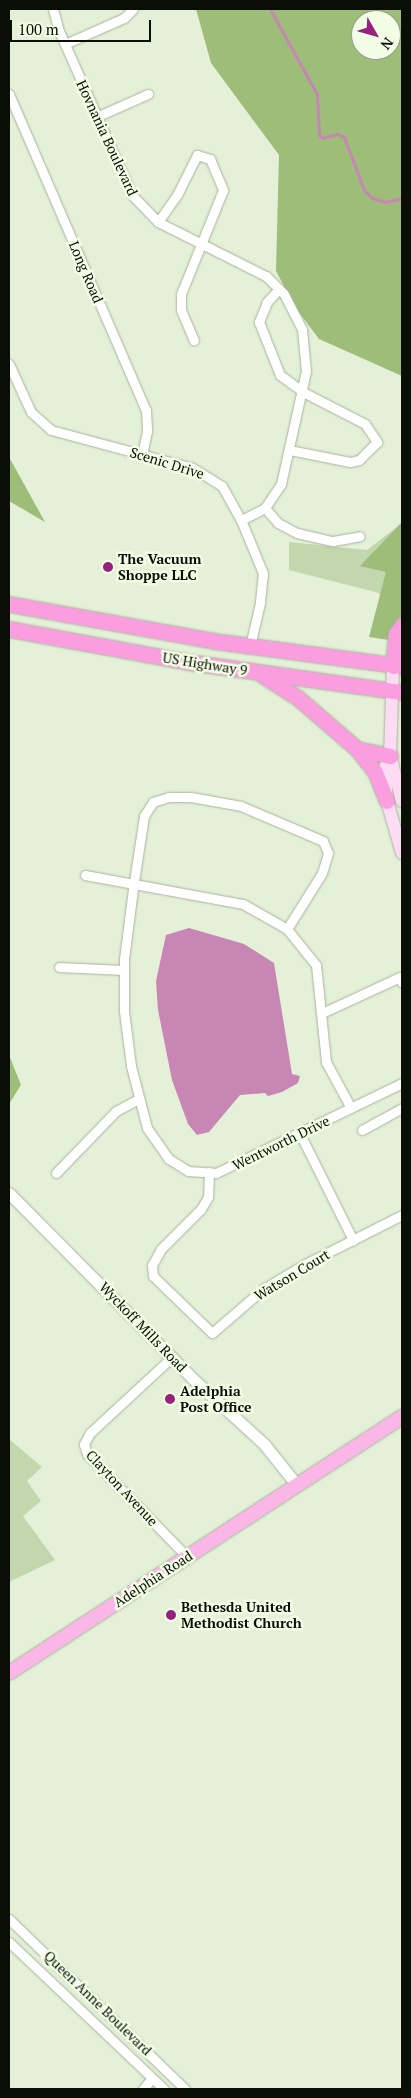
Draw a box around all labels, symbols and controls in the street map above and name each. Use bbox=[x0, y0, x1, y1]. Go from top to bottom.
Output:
scale bar bbox=[12, 10, 154, 42]
north arrow bbox=[351, 10, 401, 60]
text: 100 m bbox=[18, 19, 59, 39]
text: N bbox=[377, 34, 398, 54]
street label: Hovnania Boulevard bbox=[73, 77, 141, 199]
street label: Long Road bbox=[65, 238, 107, 306]
street label: Scenic Drive bbox=[128, 444, 206, 482]
place label: The Vacuum Shoppe LLC bbox=[118, 551, 202, 584]
marker: The Vacuum Shoppe LLC bbox=[102, 561, 114, 573]
street label: US Highway 9 bbox=[161, 649, 249, 679]
street label: Wentworth Drive bbox=[230, 1112, 332, 1174]
street label: Watson Court bbox=[251, 1246, 333, 1304]
street label: Wyckoff Mills Road bbox=[96, 1278, 190, 1376]
place label: Adelphia Post Office bbox=[180, 1383, 252, 1415]
marker: Adelphia Post Office bbox=[164, 1393, 176, 1405]
street label: Clayton Avenue bbox=[82, 1446, 162, 1530]
street label: Adelphia Road bbox=[110, 1547, 196, 1611]
place label: Bethesda United Methodist Church bbox=[181, 1599, 302, 1631]
marker: Bethesda United Methodist Church bbox=[165, 1609, 177, 1621]
street label: Queen Anne Boulevard bbox=[41, 1947, 155, 2059]

